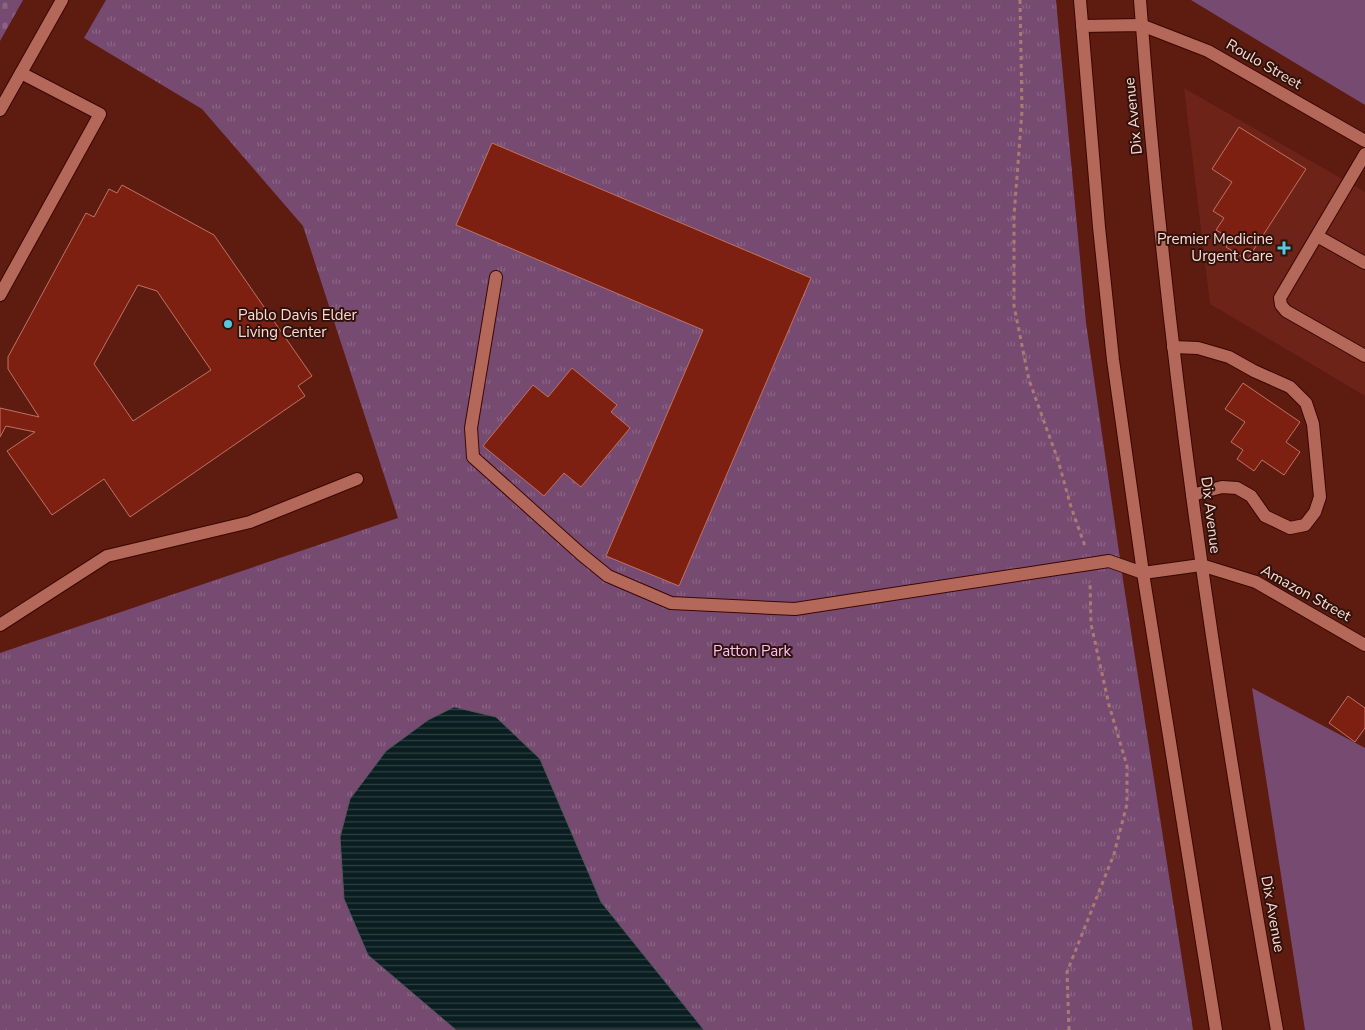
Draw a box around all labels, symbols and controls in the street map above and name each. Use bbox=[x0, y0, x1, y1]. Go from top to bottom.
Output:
street label: Roulo Street bbox=[1223, 34, 1306, 94]
street label: Dix Avenue bbox=[1119, 76, 1147, 156]
place label: Premier Medicine Urgent Care bbox=[1157, 229, 1273, 266]
marker: Premier Medicine Urgent Care bbox=[1277, 241, 1291, 255]
place label: Pablo Davis Elder Living Center bbox=[238, 305, 358, 342]
marker: Pablo Davis Elder Living Center bbox=[222, 318, 234, 330]
street label: Dix Avenue bbox=[1196, 475, 1226, 555]
street label: Amazon Street bbox=[1257, 560, 1355, 626]
park label: Patton Park bbox=[713, 641, 791, 661]
street label: Dix Avenue bbox=[1256, 874, 1290, 954]

